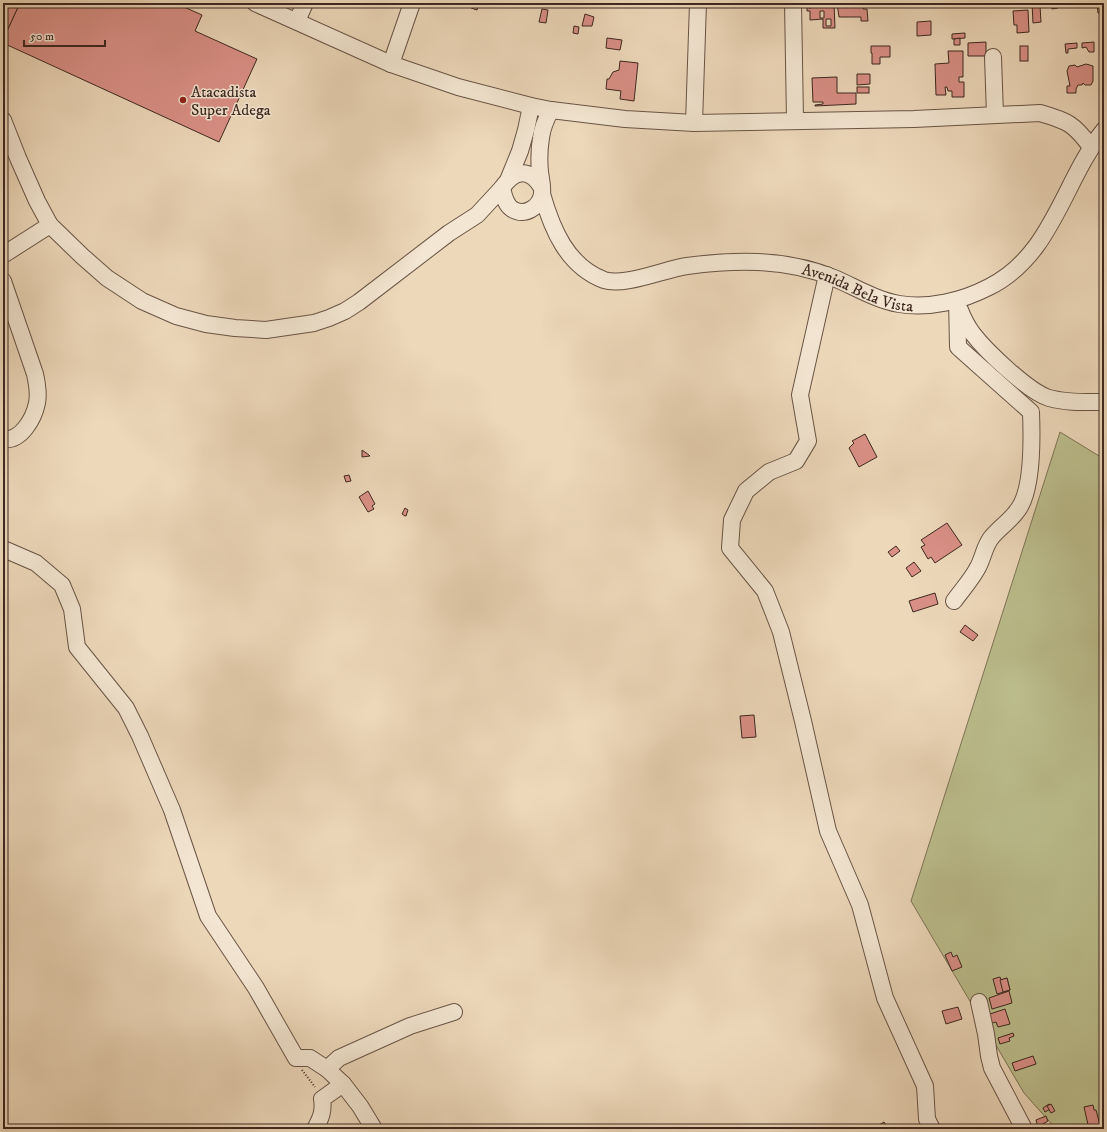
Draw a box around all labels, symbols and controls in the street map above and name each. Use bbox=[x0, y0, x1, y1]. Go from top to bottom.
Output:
scale bar bbox=[24, 22, 105, 48]
text: 50 m bbox=[30, 29, 54, 44]
place label: Atacadista Super Adega bbox=[191, 82, 271, 120]
marker: Atacadista Super Adega bbox=[178, 95, 188, 105]
street label: Avenida Bela Vista bbox=[800, 259, 914, 316]

